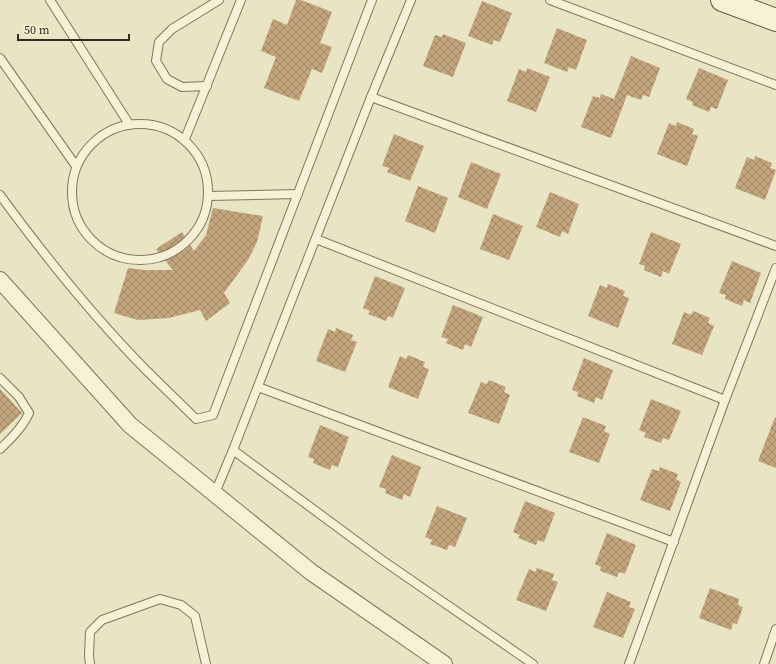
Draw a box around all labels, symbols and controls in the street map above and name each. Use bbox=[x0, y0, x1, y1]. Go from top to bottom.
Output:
scale bar bbox=[18, 16, 129, 42]
text: 50 m bbox=[24, 22, 50, 38]

